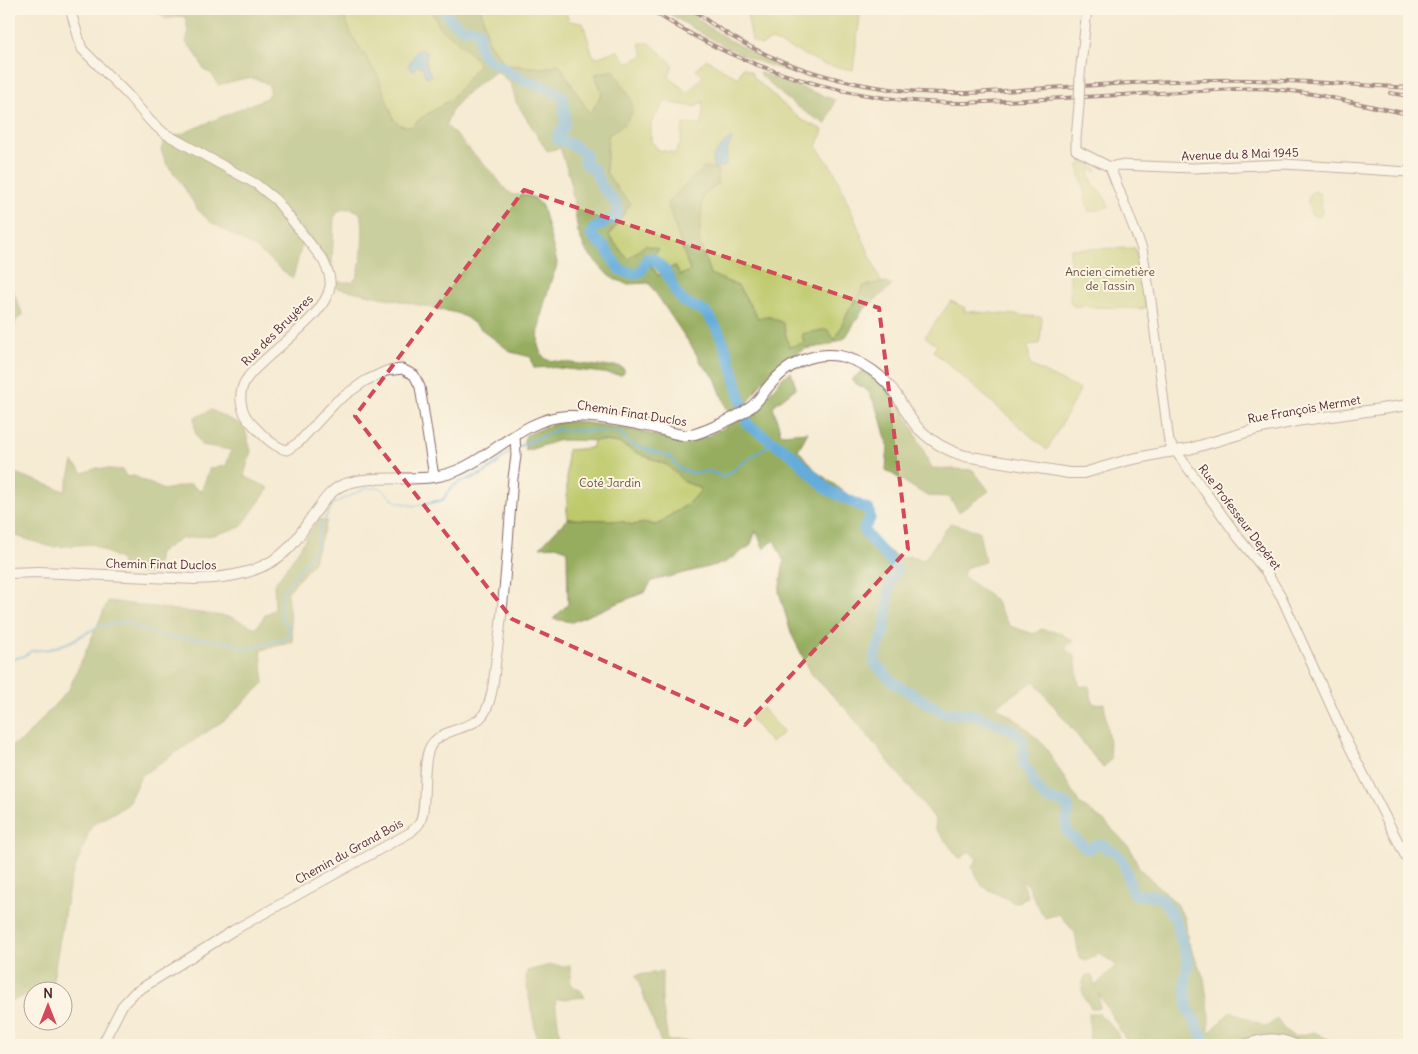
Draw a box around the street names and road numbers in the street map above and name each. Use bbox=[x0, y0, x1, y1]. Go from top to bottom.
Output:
street label: Avenue du 8 Mai 1945 bbox=[1181, 144, 1299, 164]
street label: Rue des Bruyères bbox=[238, 291, 316, 369]
street label: Rue François Mermet bbox=[1246, 392, 1362, 426]
street label: Chemin Finat Duclos bbox=[576, 397, 688, 429]
street label: Rue Professeur Depéret bbox=[1195, 461, 1285, 573]
street label: Chemin Finat Duclos bbox=[105, 556, 217, 572]
street label: Chemin du Grand Bois bbox=[292, 815, 406, 887]

